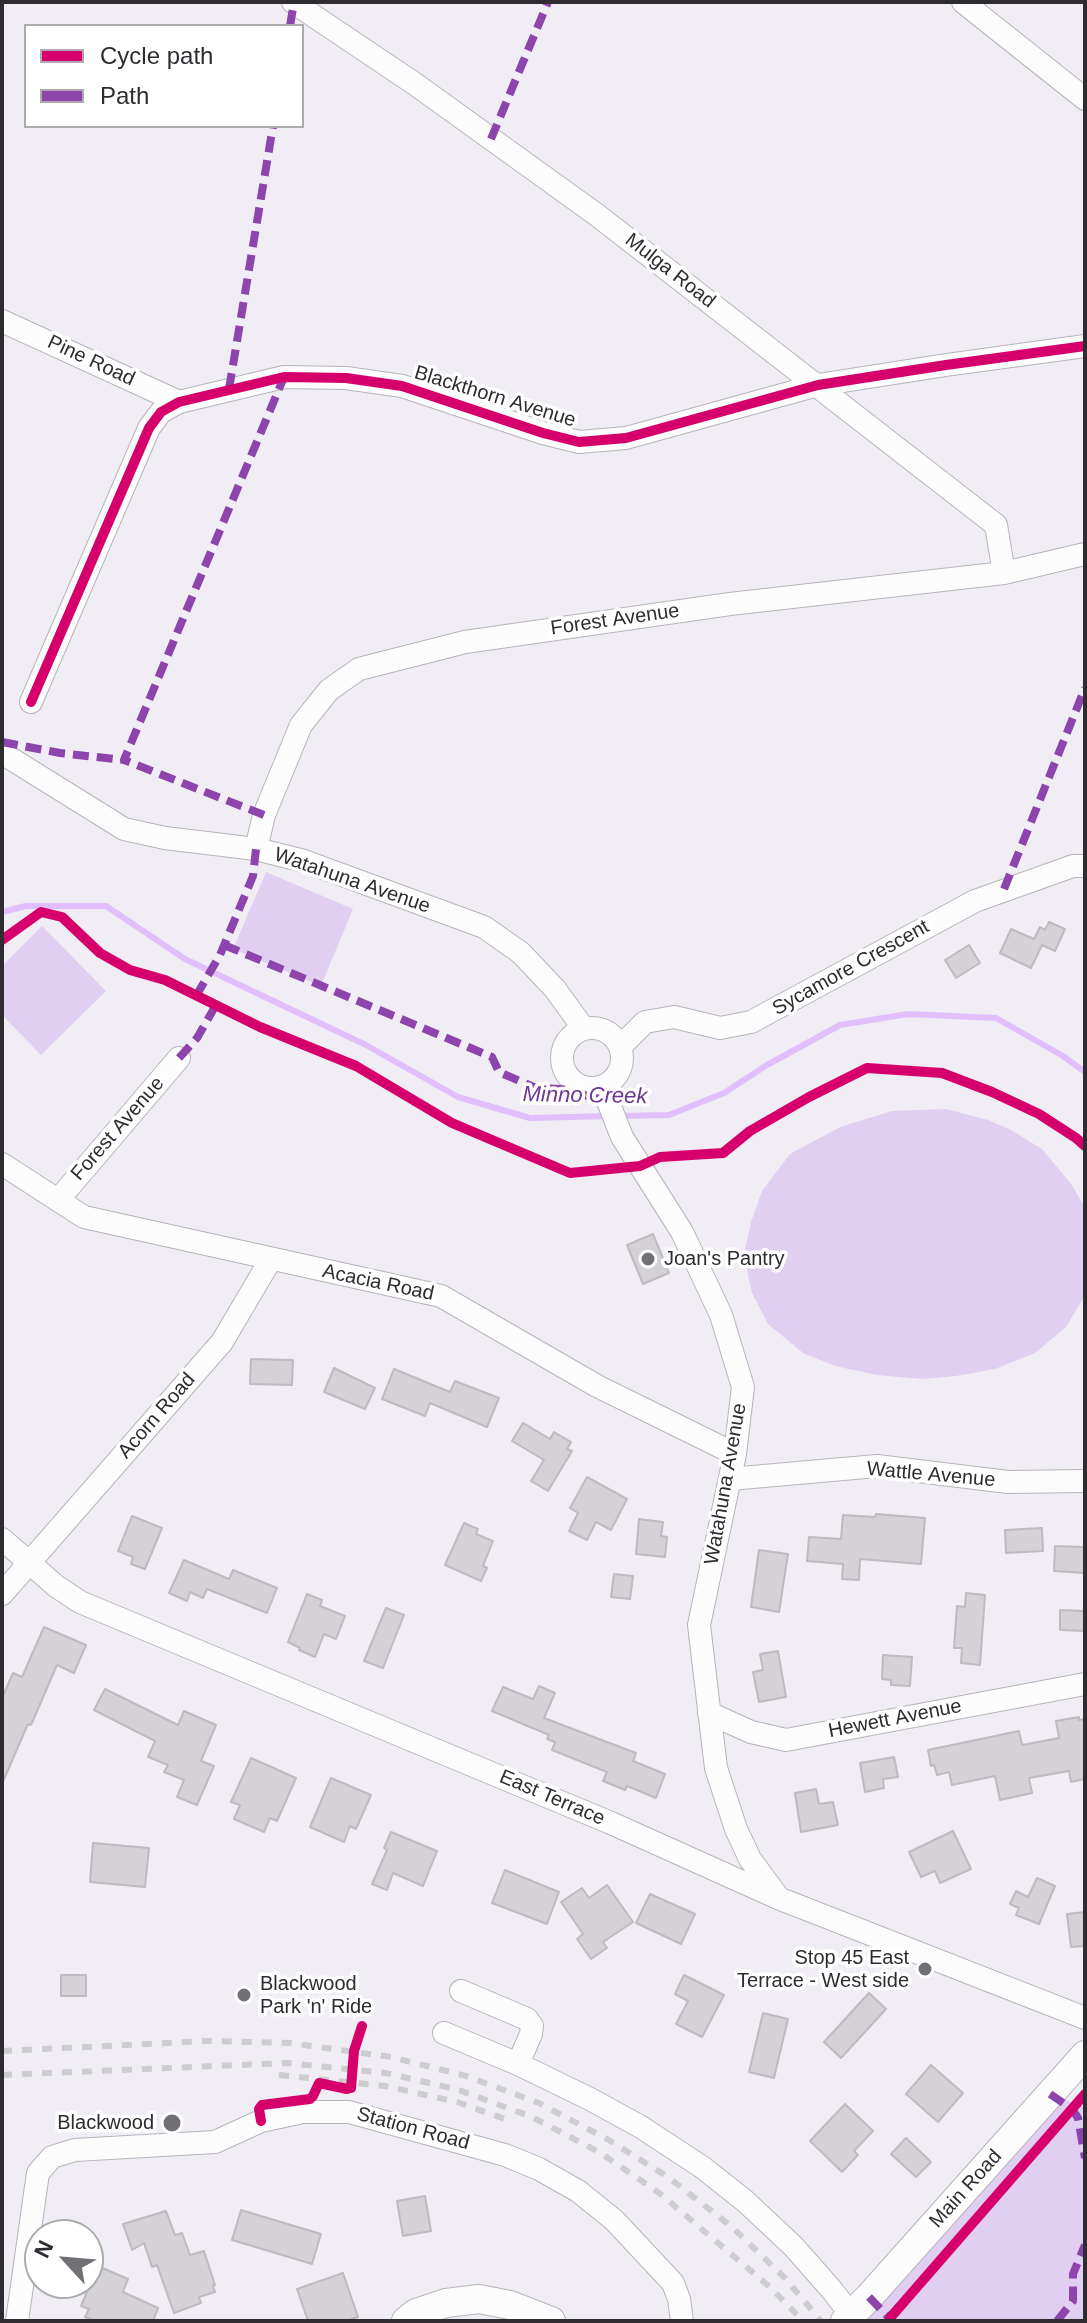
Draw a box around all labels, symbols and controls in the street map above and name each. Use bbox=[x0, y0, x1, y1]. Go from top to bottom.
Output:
legend bbox=[24, 24, 304, 128]
text: Cycle path bbox=[100, 42, 213, 69]
text: Path bbox=[100, 82, 149, 109]
street label: Mulga Road bbox=[620, 228, 720, 314]
street label: Pine Road bbox=[44, 330, 138, 392]
street label: Blackthorn Avenue bbox=[411, 361, 579, 433]
street label: Forest Avenue bbox=[549, 599, 681, 641]
street label: Watahuna Avenue bbox=[271, 843, 433, 919]
street label: Sycamore Crescent bbox=[768, 915, 934, 1021]
street label: Forest Avenue bbox=[66, 1072, 170, 1186]
water label: Minno Creek bbox=[522, 1082, 648, 1110]
place label: Joan's Pantry bbox=[664, 1247, 785, 1271]
marker: Joan's Pantry bbox=[639, 1250, 657, 1268]
street label: Acacia Road bbox=[320, 1259, 436, 1307]
street label: Acorn Road bbox=[113, 1368, 201, 1464]
street label: Watahuna Avenue bbox=[700, 1401, 752, 1567]
street label: Wattle Avenue bbox=[866, 1457, 996, 1493]
street label: Hewett Avenue bbox=[826, 1694, 964, 1744]
street label: East Terrace bbox=[496, 1765, 608, 1831]
place label: Stop 45 East Terrace - West side bbox=[737, 1946, 909, 1993]
marker: Stop 45 East Terrace - West side bbox=[916, 1960, 934, 1978]
place label: Blackwood Park 'n' Ride bbox=[260, 1972, 372, 2019]
marker: Blackwood Park 'n' Ride bbox=[235, 1986, 253, 2004]
street label: Station Road bbox=[354, 2102, 472, 2156]
place label: Blackwood bbox=[57, 2111, 154, 2135]
marker: Blackwood bbox=[161, 2112, 183, 2134]
street label: Main Road bbox=[925, 2145, 1007, 2233]
north arrow bbox=[24, 2219, 104, 2299]
text: N bbox=[29, 2237, 58, 2262]

